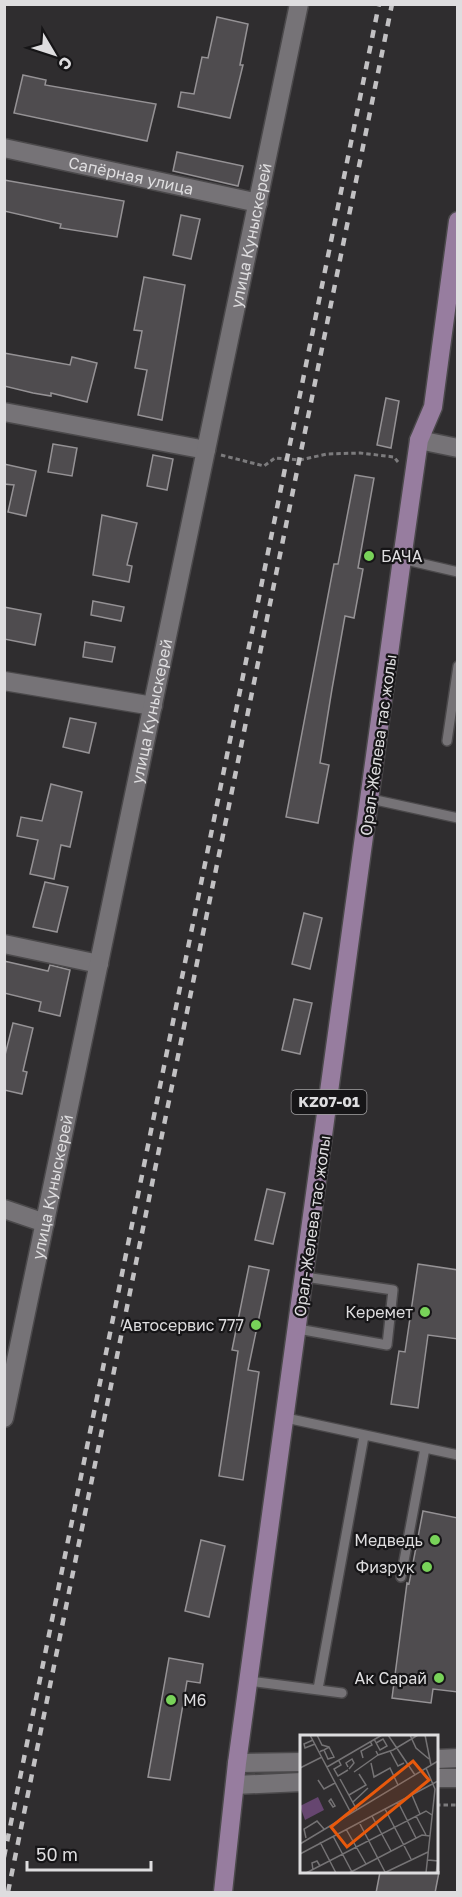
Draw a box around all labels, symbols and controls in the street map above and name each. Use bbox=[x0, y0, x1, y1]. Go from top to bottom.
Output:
north arrow bbox=[24, 24, 84, 84]
text: С bbox=[54, 53, 77, 74]
street label: Сапёрная улица bbox=[67, 152, 196, 199]
street label: улица Куныскерей bbox=[226, 161, 276, 310]
place label: БАЧА bbox=[381, 546, 423, 566]
marker: БАЧА bbox=[362, 549, 376, 563]
street label: улица Куныскерей bbox=[127, 637, 176, 786]
street label: Орал-Желева тас жолы bbox=[355, 653, 401, 837]
road number: KZ07-01 bbox=[292, 1090, 366, 1114]
street label: улица Куныскерей bbox=[27, 1113, 77, 1261]
street label: Орал-Желева тас жолы bbox=[289, 1134, 335, 1318]
place label: Керемет bbox=[345, 1302, 413, 1322]
marker: Керемет bbox=[418, 1305, 432, 1319]
place label: Автосервис 777 bbox=[122, 1315, 244, 1335]
marker: Автосервис 777 bbox=[249, 1318, 263, 1332]
place label: Медведь bbox=[354, 1530, 423, 1550]
marker: Медведь bbox=[428, 1533, 442, 1547]
place label: Физрук bbox=[355, 1557, 415, 1577]
marker: Физрук bbox=[420, 1560, 434, 1574]
place label: Ак Сарай bbox=[355, 1668, 427, 1688]
marker: Ак Сарай bbox=[432, 1671, 446, 1685]
place label: М6 bbox=[183, 1690, 206, 1710]
marker: М6 bbox=[164, 1693, 178, 1707]
inset map bbox=[300, 1735, 438, 1873]
scale bar bbox=[27, 1834, 152, 1872]
text: 50 m bbox=[36, 1843, 78, 1865]

